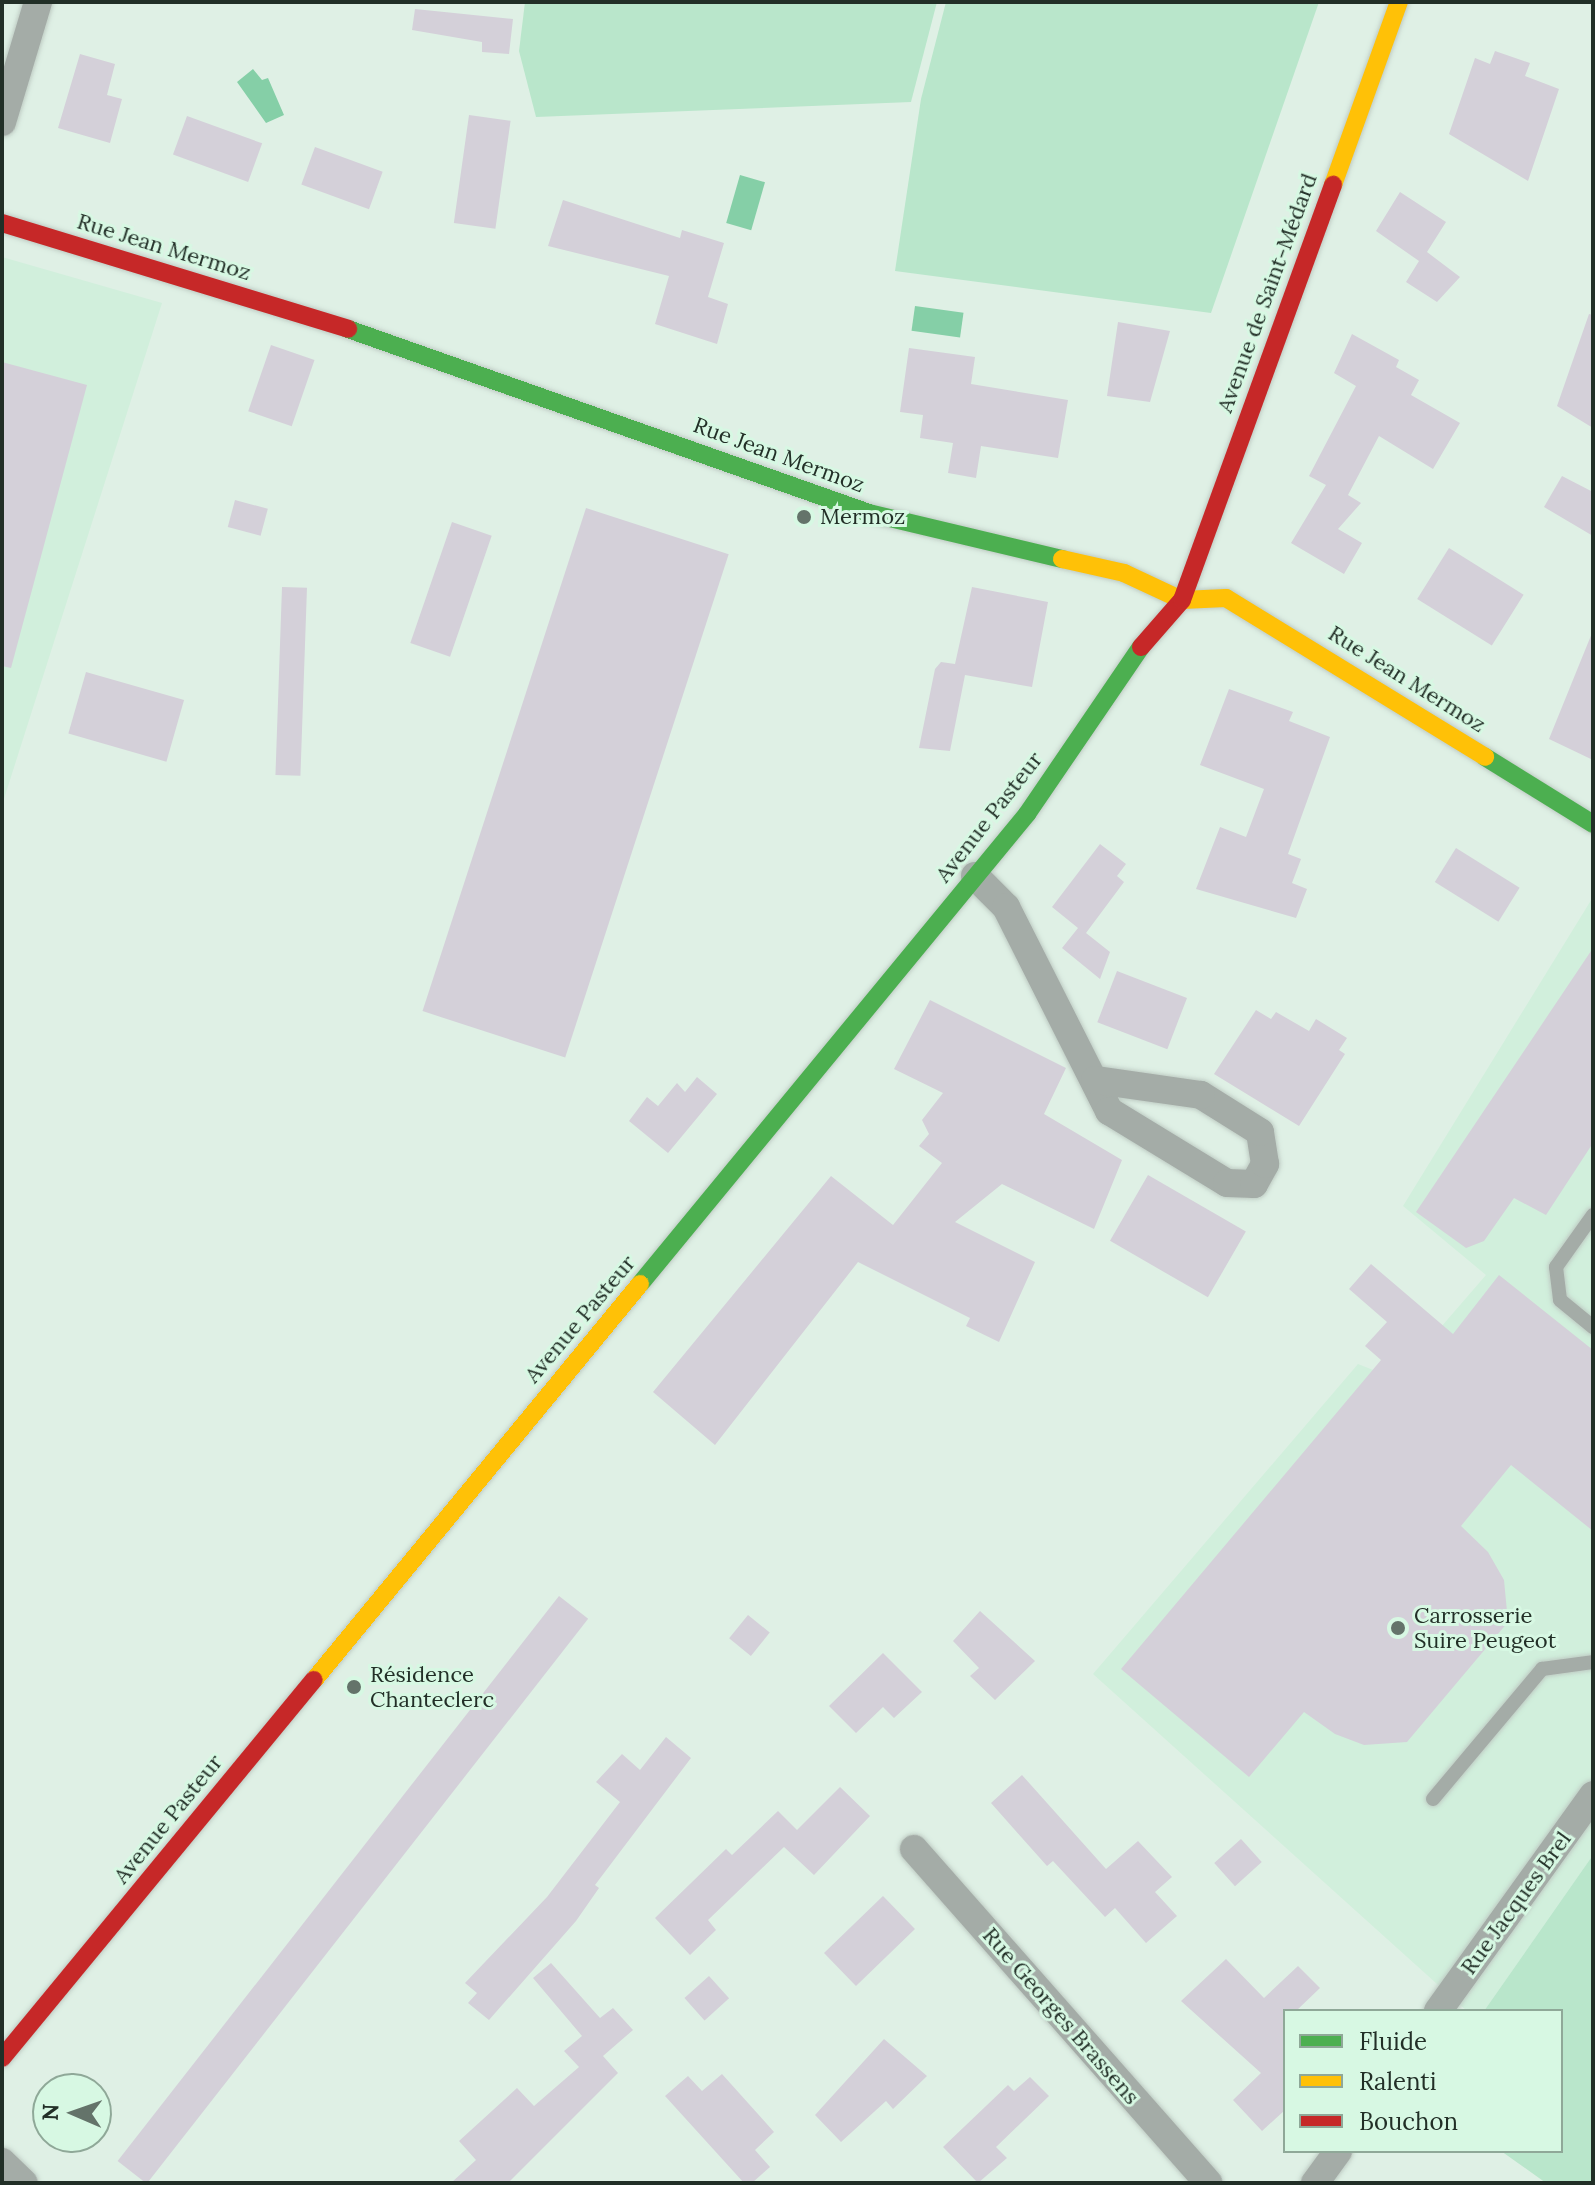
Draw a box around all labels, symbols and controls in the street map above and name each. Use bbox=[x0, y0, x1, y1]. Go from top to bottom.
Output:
street label: Avenue de Saint-Médard bbox=[1211, 170, 1323, 416]
street label: Rue Jean Mermoz bbox=[74, 208, 254, 286]
street label: Rue Jean Mermoz bbox=[690, 412, 868, 498]
place label: Mermoz bbox=[820, 504, 905, 530]
marker: Mermoz bbox=[795, 508, 813, 526]
street label: Rue Jean Mermoz bbox=[1324, 620, 1490, 738]
street label: Avenue Pasteur bbox=[930, 747, 1048, 887]
street label: Avenue Pasteur bbox=[519, 1250, 641, 1388]
place label: Carrosserie Suire Peugeot bbox=[1414, 1602, 1556, 1654]
marker: Carrosserie Suire Peugeot bbox=[1389, 1619, 1407, 1637]
place label: Résidence Chanteclerc bbox=[370, 1661, 494, 1712]
marker: Résidence Chanteclerc bbox=[345, 1678, 363, 1696]
street label: Avenue Pasteur bbox=[108, 1749, 228, 1889]
street label: Rue Jacques Brel bbox=[1455, 1826, 1577, 1980]
street label: Rue Georges Brassens bbox=[977, 1922, 1145, 2110]
legend bbox=[1283, 2009, 1563, 2153]
text: Fluide bbox=[1359, 2026, 1427, 2057]
text: Ralenti bbox=[1359, 2066, 1436, 2097]
north arrow bbox=[32, 2073, 112, 2153]
text: N bbox=[36, 2103, 64, 2121]
text: Bouchon bbox=[1359, 2106, 1458, 2137]

